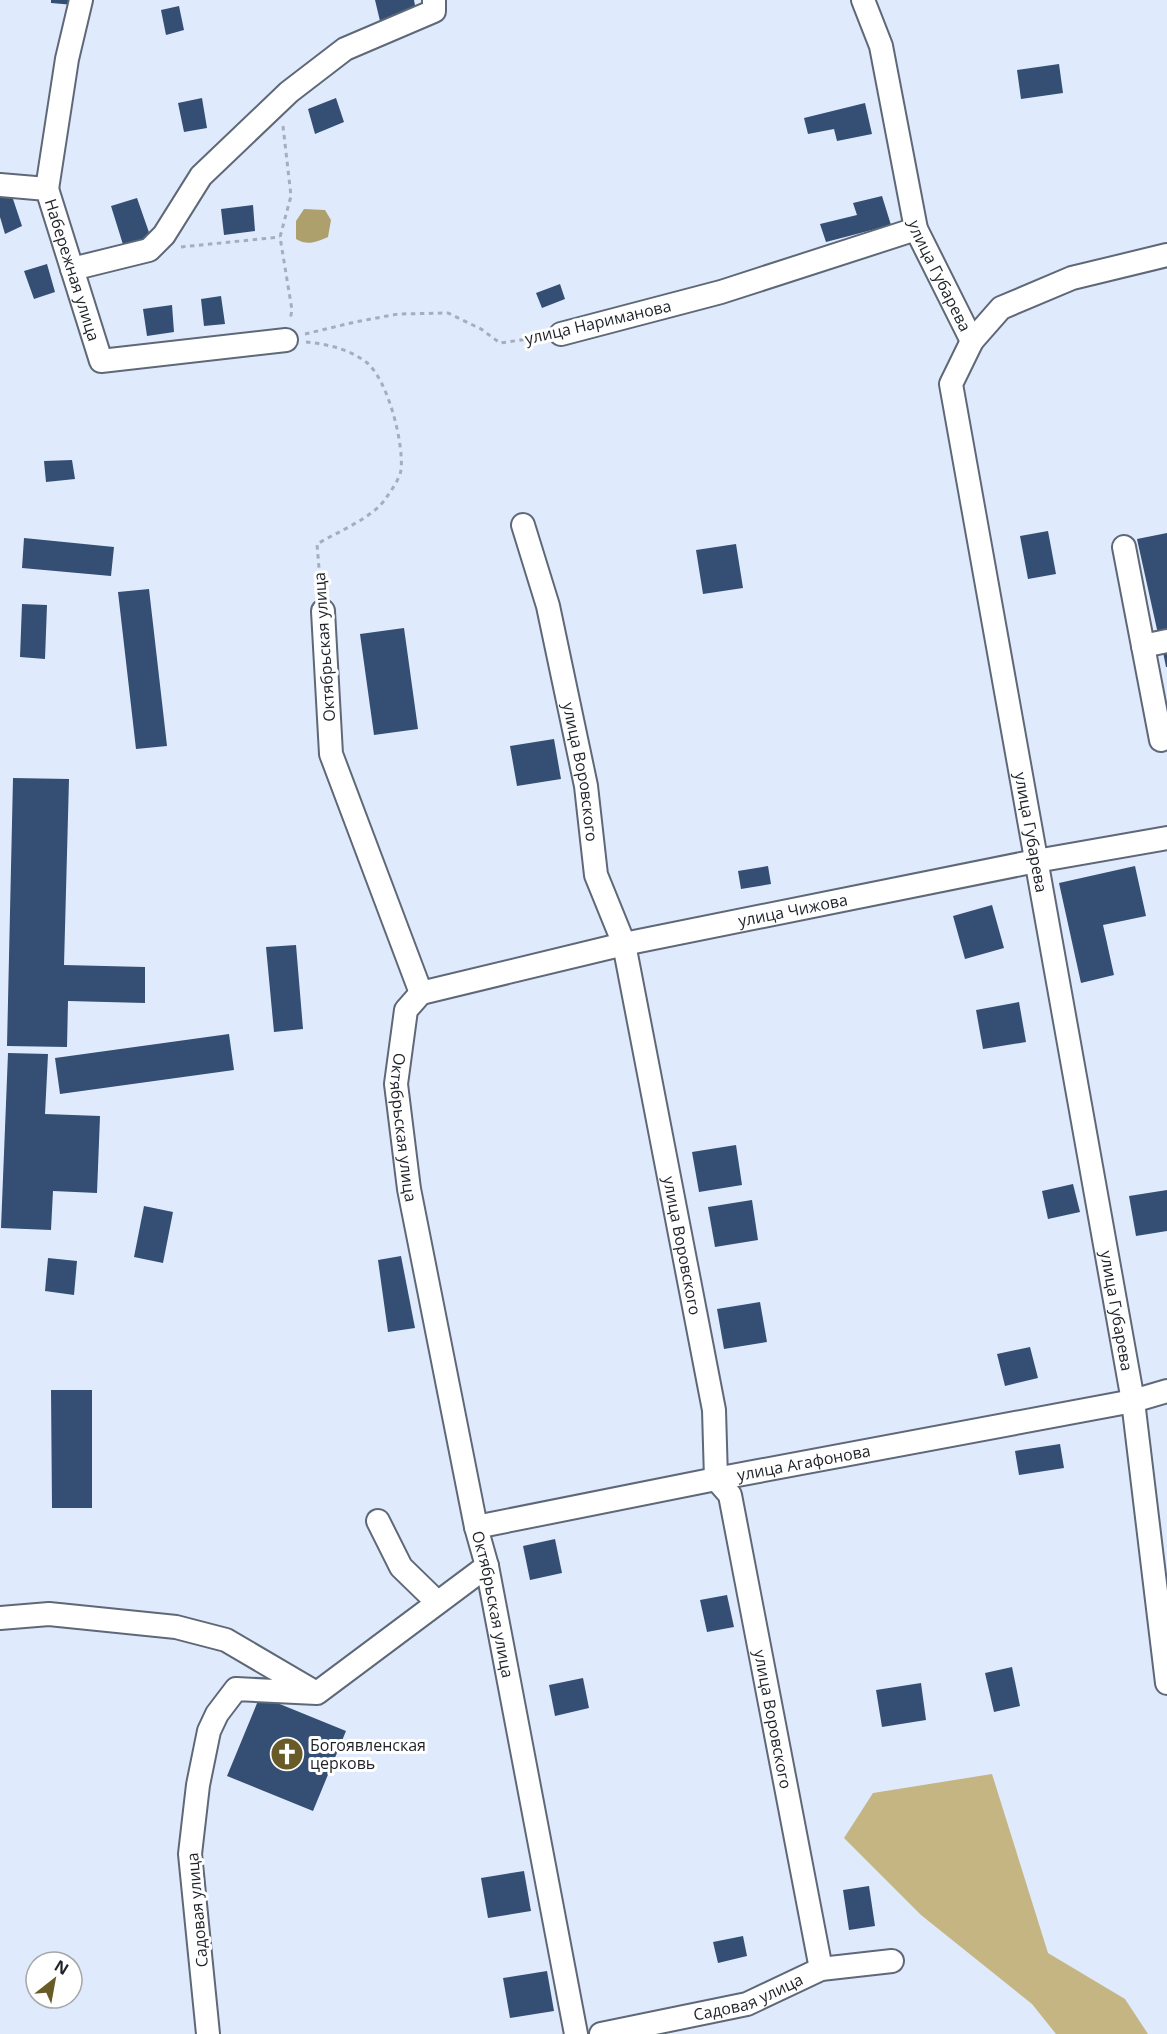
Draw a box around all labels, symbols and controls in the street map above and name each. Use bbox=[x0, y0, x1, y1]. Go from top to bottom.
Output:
street label: Набережная улица bbox=[40, 196, 105, 344]
street label: улица Губарева bbox=[904, 218, 977, 335]
street label: улица Нариманова bbox=[523, 294, 673, 350]
street label: Октябрьская улица bbox=[308, 571, 340, 723]
street label: улица Воровского bbox=[558, 700, 603, 843]
street label: улица Губарева bbox=[1010, 770, 1053, 894]
street label: улица Чижова bbox=[736, 888, 849, 932]
street label: Октябрьская улица bbox=[385, 1051, 422, 1204]
street label: улица Воровского bbox=[658, 1174, 706, 1317]
street label: улица Губарева bbox=[1095, 1249, 1138, 1373]
street label: улица Агафонова bbox=[735, 1439, 872, 1486]
street label: Октябрьская улица bbox=[467, 1528, 519, 1680]
street label: улица Воровского bbox=[749, 1648, 797, 1791]
place label: Богоявленская церковь bbox=[310, 1734, 426, 1774]
church icon: Богоявленская церковь bbox=[269, 1736, 305, 1772]
street label: Садовая улица bbox=[181, 1852, 213, 1968]
north arrow bbox=[24, 1950, 84, 2010]
text: N bbox=[50, 1954, 73, 1980]
street label: Садовая улица bbox=[691, 1968, 806, 2026]

